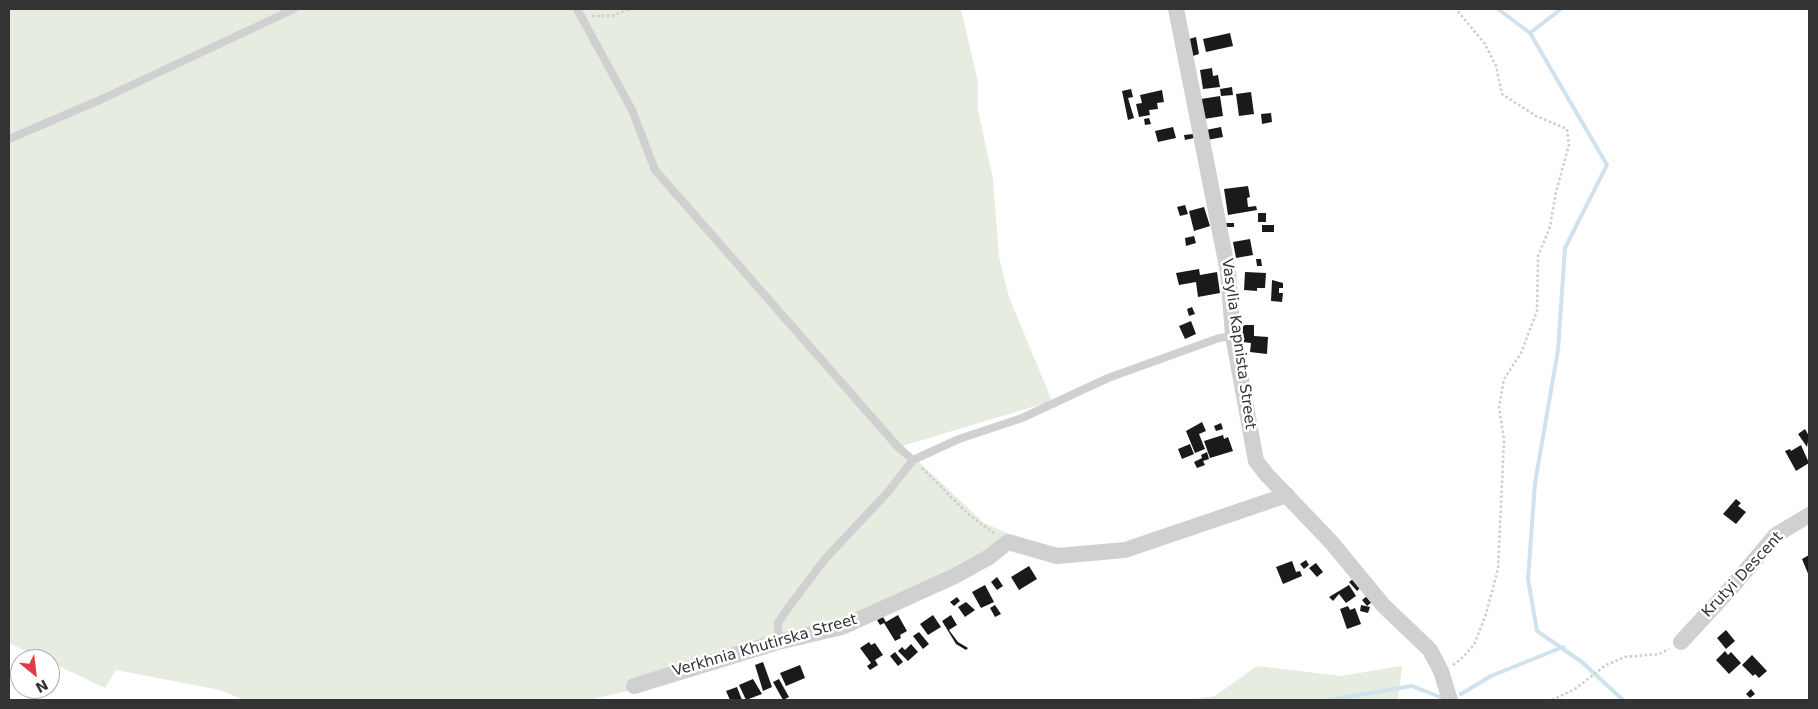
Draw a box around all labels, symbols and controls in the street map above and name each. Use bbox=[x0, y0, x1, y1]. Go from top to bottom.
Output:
street label: Vasylia Kapnista Street bbox=[1217, 257, 1259, 431]
street label: Krutyi Descent bbox=[1699, 528, 1787, 622]
street label: Verkhnia Khutirska Street bbox=[671, 611, 859, 681]
north arrow bbox=[10, 649, 60, 699]
text: N bbox=[33, 676, 51, 696]

